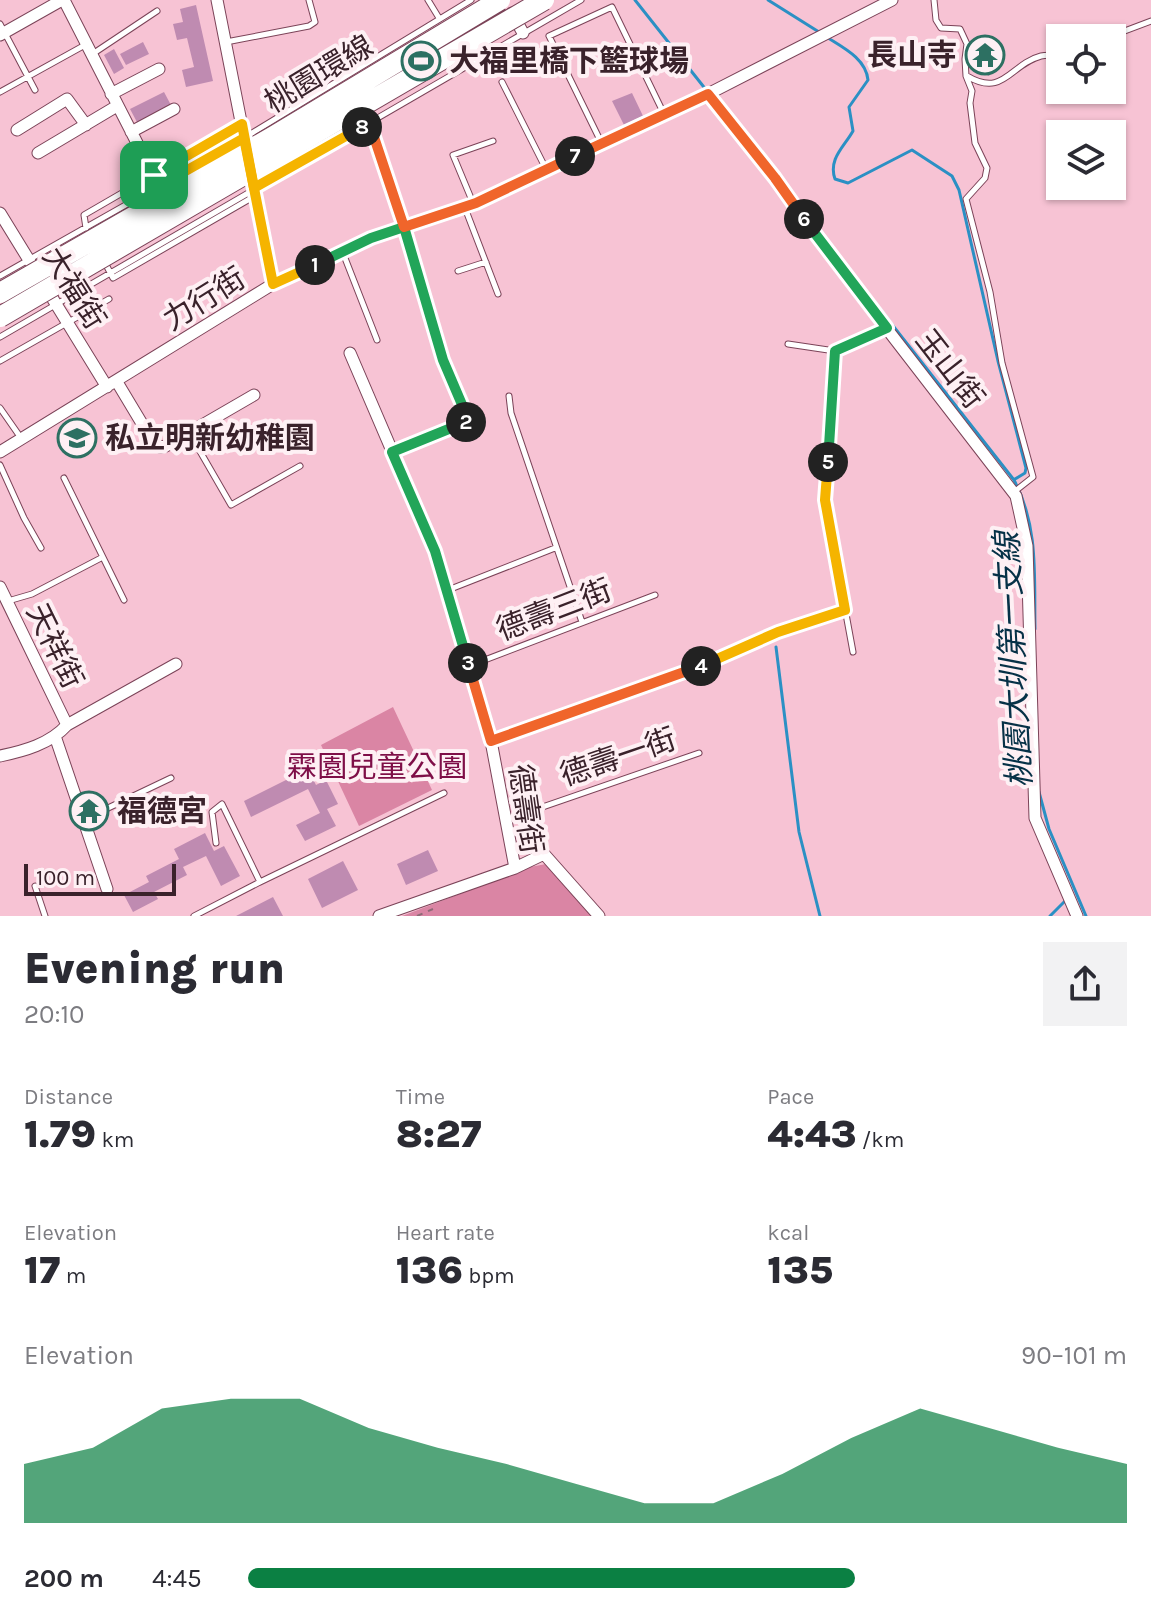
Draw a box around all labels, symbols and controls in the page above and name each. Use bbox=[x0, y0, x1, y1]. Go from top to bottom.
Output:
map controls bbox=[1046, 24, 1126, 200]
button: locate bbox=[1046, 24, 1126, 104]
street label: 桃園環線 bbox=[258, 28, 380, 120]
temple icon: 長山寺 bbox=[964, 34, 1006, 76]
place label: 長山寺 bbox=[867, 37, 957, 73]
sports icon: 大福里橋下籃球場 bbox=[400, 40, 442, 82]
place label: 大福里橋下籃球場 bbox=[449, 43, 689, 79]
pin: 8 bbox=[342, 107, 382, 147]
text: 8 bbox=[355, 114, 369, 140]
button: layers bbox=[1046, 120, 1126, 200]
pin: 7 bbox=[555, 136, 595, 176]
pin bbox=[120, 141, 188, 209]
text: 7 bbox=[570, 143, 580, 169]
icon: arrive bbox=[132, 153, 176, 197]
pin: 6 bbox=[784, 199, 824, 239]
text: 6 bbox=[797, 206, 811, 232]
street label: 大福街 bbox=[35, 240, 113, 336]
pin: 1 bbox=[295, 245, 335, 285]
text: 1 bbox=[311, 252, 319, 278]
street label: 力行街 bbox=[156, 260, 252, 338]
street label: 玉山街 bbox=[908, 322, 992, 416]
pin: 2 bbox=[446, 402, 486, 442]
text: 2 bbox=[459, 409, 473, 435]
school or university icon: 私立明新幼稚園 bbox=[56, 417, 98, 459]
place label: 私立明新幼稚園 bbox=[105, 420, 315, 456]
pin: 5 bbox=[808, 442, 848, 482]
text: 5 bbox=[822, 449, 834, 475]
water label: 桃園大圳第一支線 bbox=[988, 528, 1039, 789]
street label: 德壽三街 bbox=[492, 572, 616, 648]
street label: 天祥街 bbox=[19, 598, 91, 694]
pin: 3 bbox=[448, 643, 488, 683]
pin: 4 bbox=[681, 646, 721, 686]
text: 3 bbox=[461, 650, 475, 676]
text: 4 bbox=[694, 653, 708, 679]
street label: 德壽一街 bbox=[555, 720, 681, 794]
park label: 霖園兒童公園 bbox=[287, 749, 467, 785]
street label: 德壽街 bbox=[502, 762, 550, 856]
temple icon: 福德宮 bbox=[68, 790, 110, 832]
place label: 福德宮 bbox=[117, 793, 207, 829]
scale bar bbox=[24, 860, 176, 896]
text: 100 m bbox=[36, 865, 95, 891]
button: share bbox=[1043, 942, 1127, 1026]
text: Evening run bbox=[24, 943, 285, 994]
text: 20:10 bbox=[24, 999, 85, 1030]
text: Distance bbox=[24, 1084, 113, 1110]
text: Time bbox=[396, 1084, 445, 1110]
text: Pace bbox=[767, 1084, 814, 1110]
text: 1.79 bbox=[24, 1110, 96, 1157]
text: 8:27 bbox=[396, 1110, 482, 1157]
text: 4:43 bbox=[767, 1110, 857, 1157]
text: km bbox=[96, 1127, 134, 1153]
text: /km bbox=[857, 1127, 904, 1153]
text: Elevation bbox=[24, 1220, 117, 1246]
text: Heart rate bbox=[396, 1220, 495, 1246]
text: kcal bbox=[767, 1220, 809, 1246]
text: 17 bbox=[24, 1246, 60, 1293]
text: 136 bbox=[396, 1246, 463, 1293]
text: 135 bbox=[767, 1246, 833, 1293]
text: m bbox=[60, 1263, 86, 1289]
text: bpm bbox=[463, 1263, 515, 1289]
text: Elevation bbox=[24, 1340, 134, 1371]
text: 90–101 m bbox=[1021, 1340, 1127, 1371]
text: 200 m bbox=[24, 1563, 104, 1594]
text: 4:45 bbox=[152, 1563, 202, 1594]

